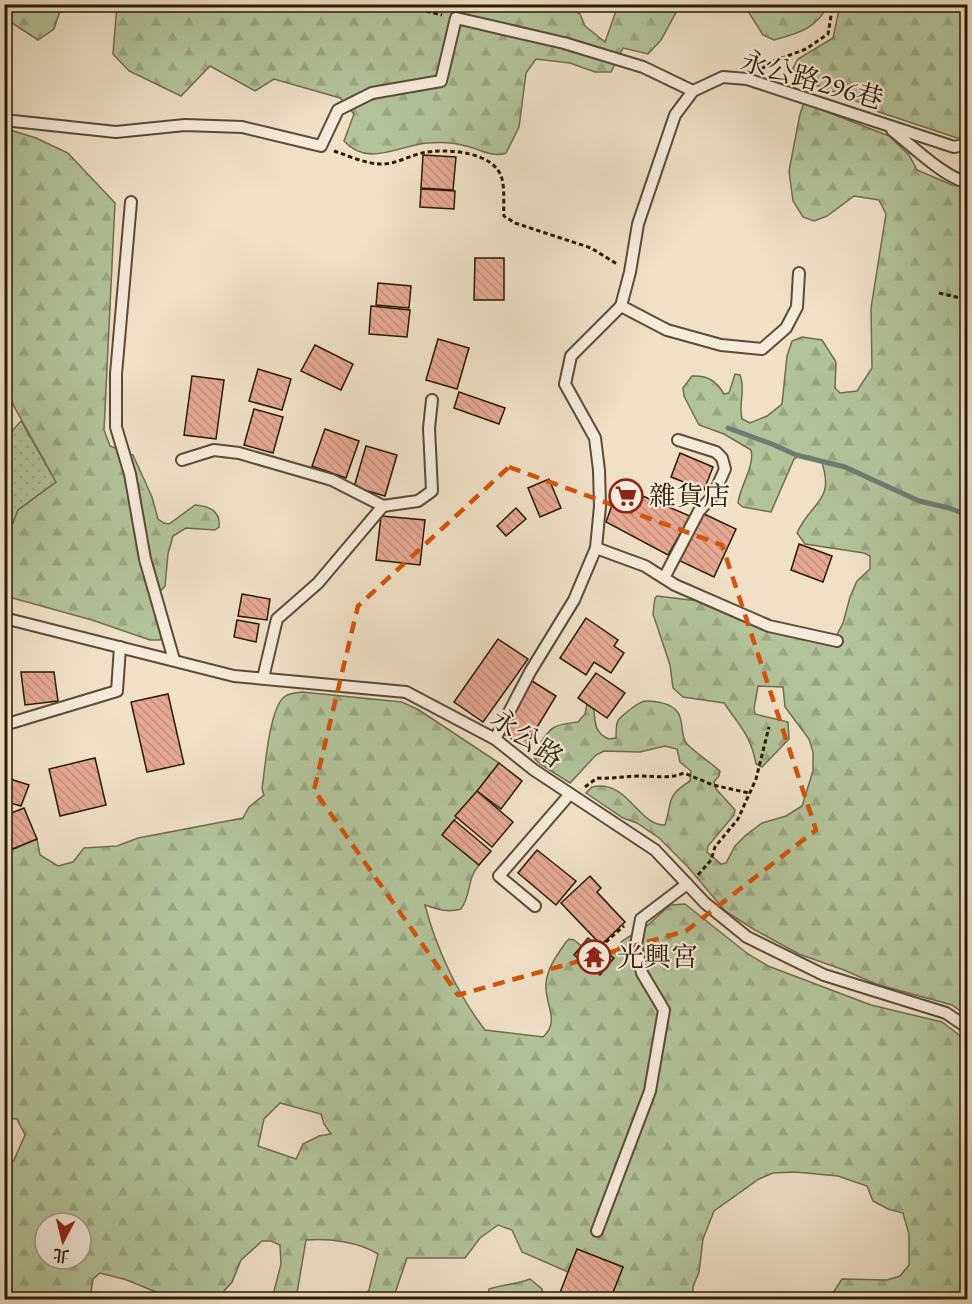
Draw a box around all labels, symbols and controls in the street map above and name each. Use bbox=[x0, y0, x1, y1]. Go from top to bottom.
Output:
street label: 永公路296巷 bbox=[737, 42, 888, 117]
supermarket icon: 雜貨店 bbox=[608, 478, 644, 514]
place label: 雜貨店 bbox=[649, 478, 730, 513]
street label: 永公路 bbox=[484, 700, 571, 775]
temple icon: 光興宮 bbox=[576, 939, 612, 975]
place label: 光興宮 bbox=[617, 939, 698, 974]
north arrow bbox=[33, 1211, 93, 1271]
text: 北 bbox=[52, 1244, 70, 1267]

